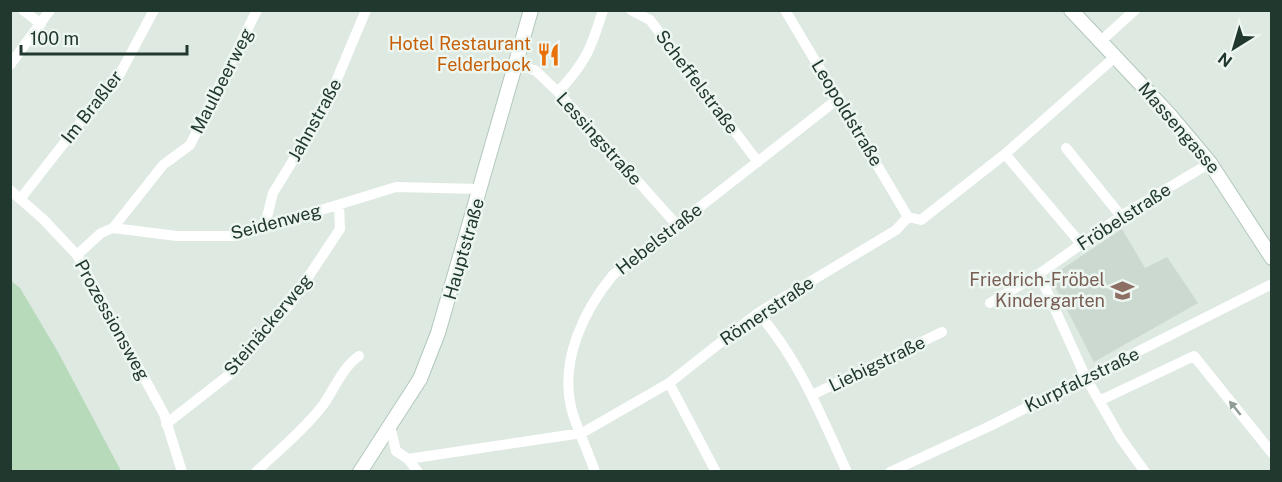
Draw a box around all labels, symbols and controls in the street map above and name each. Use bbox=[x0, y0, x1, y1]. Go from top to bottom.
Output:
scale bar bbox=[21, 18, 188, 56]
north arrow bbox=[1204, 18, 1264, 78]
street label: Maulbeerweg bbox=[186, 25, 257, 137]
street label: Scheffelstraße bbox=[652, 26, 743, 138]
text: 100 m bbox=[30, 28, 79, 49]
place label: Hotel Restaurant Felderbock bbox=[389, 33, 531, 75]
restaurant icon: Hotel Restaurant Felderbock bbox=[536, 41, 562, 67]
text: N bbox=[1215, 48, 1236, 71]
street label: Leopoldstraße bbox=[807, 56, 887, 170]
street label: Im Braßler bbox=[57, 66, 127, 147]
street label: Jahnstraße bbox=[283, 75, 346, 165]
street label: Massengasse bbox=[1134, 78, 1225, 177]
street label: Lessingstraße bbox=[552, 88, 647, 189]
street label: Fröbelstraße bbox=[1073, 179, 1174, 255]
street label: Hauptstraße bbox=[439, 196, 488, 302]
street label: Seidenweg bbox=[228, 199, 323, 244]
street label: Hebelstraße bbox=[611, 199, 706, 279]
street label: Prozessionsweg bbox=[71, 256, 154, 384]
place label: Friedrich-Fröbel Kindergarten bbox=[969, 269, 1105, 311]
street label: Steinäckerweg bbox=[219, 270, 316, 380]
street label: Römerstraße bbox=[716, 272, 817, 350]
school or university icon: Friedrich-Fröbel Kindergarten bbox=[1110, 277, 1136, 303]
street label: Liebigstraße bbox=[825, 331, 928, 396]
street label: Kurpfalzstraße bbox=[1021, 343, 1142, 416]
one-way arrow bbox=[1229, 400, 1241, 415]

